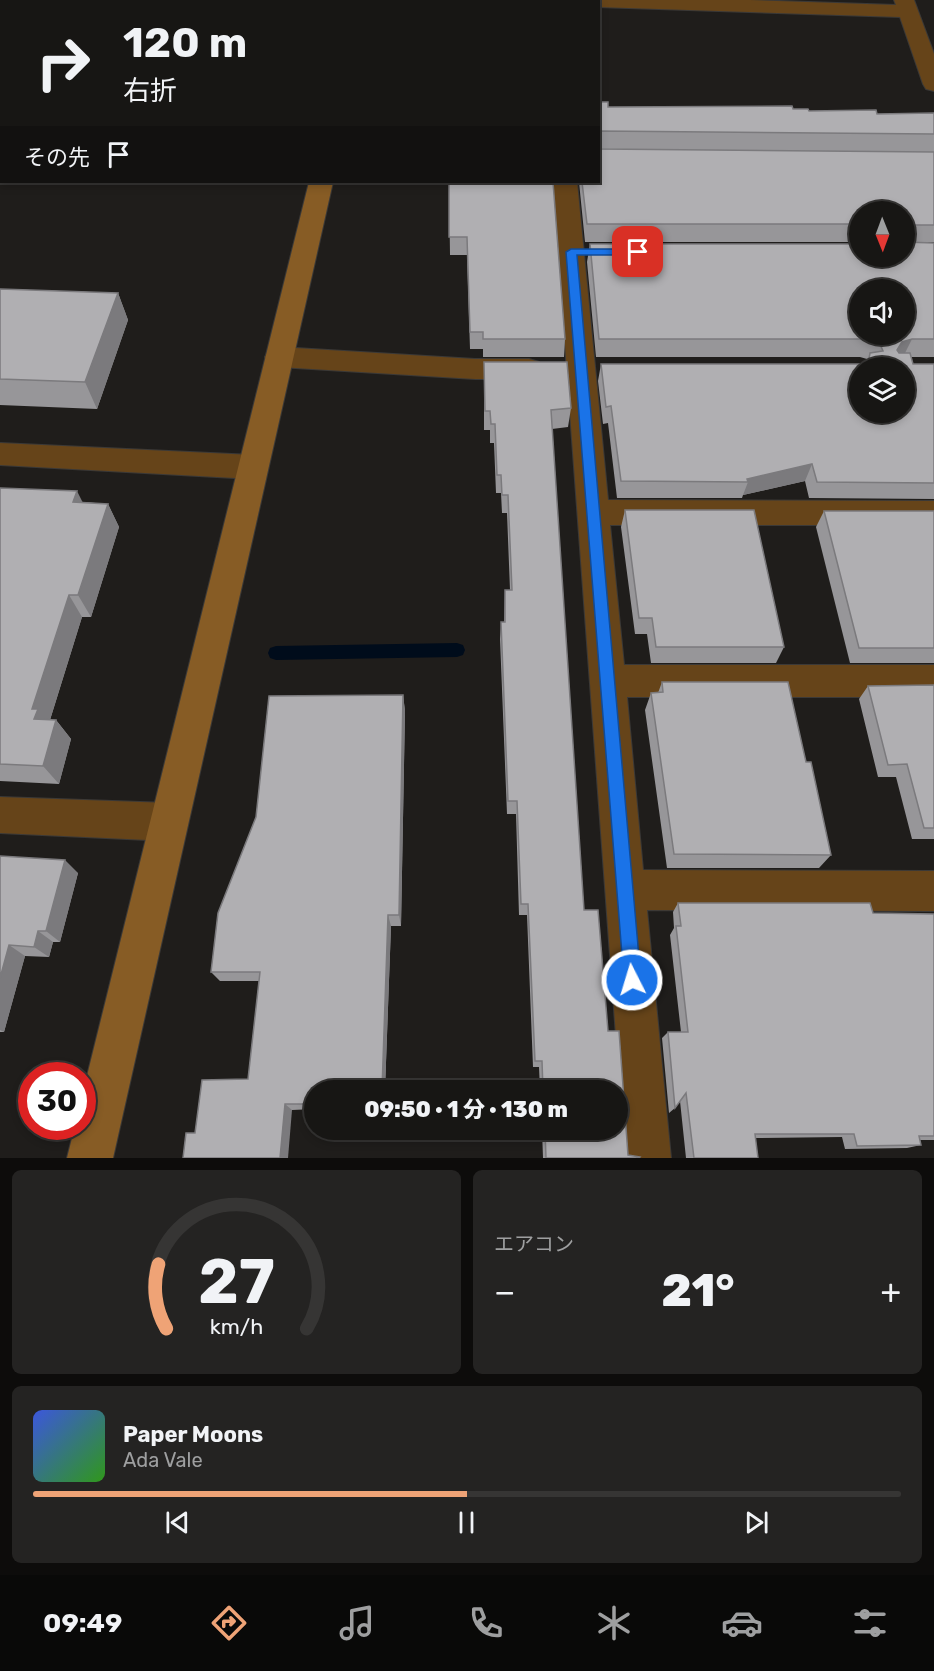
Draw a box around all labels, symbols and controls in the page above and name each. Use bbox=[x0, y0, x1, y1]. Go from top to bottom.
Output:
text: 120 m bbox=[123, 18, 247, 68]
icon: right bbox=[24, 24, 102, 102]
text: 右折 bbox=[123, 75, 177, 107]
icon: arrive bbox=[102, 138, 135, 171]
text: その先 bbox=[24, 144, 90, 171]
north arrow bbox=[849, 201, 915, 267]
map controls bbox=[849, 201, 915, 423]
pin bbox=[612, 226, 663, 277]
icon: arrive bbox=[621, 235, 654, 268]
button: sound bbox=[849, 279, 915, 345]
button: layers bbox=[849, 357, 915, 423]
position arrow bbox=[600, 948, 664, 1012]
speed limit sign: 30 bbox=[18, 1062, 96, 1140]
text: 09:50 · 1 分 · 130 m bbox=[364, 1096, 568, 1123]
text: エアコン bbox=[494, 1232, 574, 1256]
text: 27 bbox=[198, 1245, 275, 1319]
text: 21° bbox=[661, 1264, 734, 1317]
text: − bbox=[494, 1272, 515, 1311]
text: + bbox=[880, 1272, 901, 1311]
text: km/h bbox=[210, 1314, 263, 1339]
text: Paper Moons bbox=[123, 1421, 263, 1448]
text: Ada Vale bbox=[123, 1448, 203, 1472]
icon: previous bbox=[161, 1506, 194, 1539]
icon: pause bbox=[450, 1506, 483, 1539]
icon: next bbox=[740, 1506, 773, 1539]
icon: directions bbox=[208, 1602, 250, 1644]
icon: music bbox=[336, 1602, 378, 1644]
icon: phone bbox=[465, 1602, 507, 1644]
icon: climate bbox=[593, 1602, 635, 1644]
icon: car bbox=[721, 1602, 763, 1644]
icon: filters bbox=[849, 1602, 891, 1644]
text: 09:49 bbox=[43, 1607, 122, 1639]

